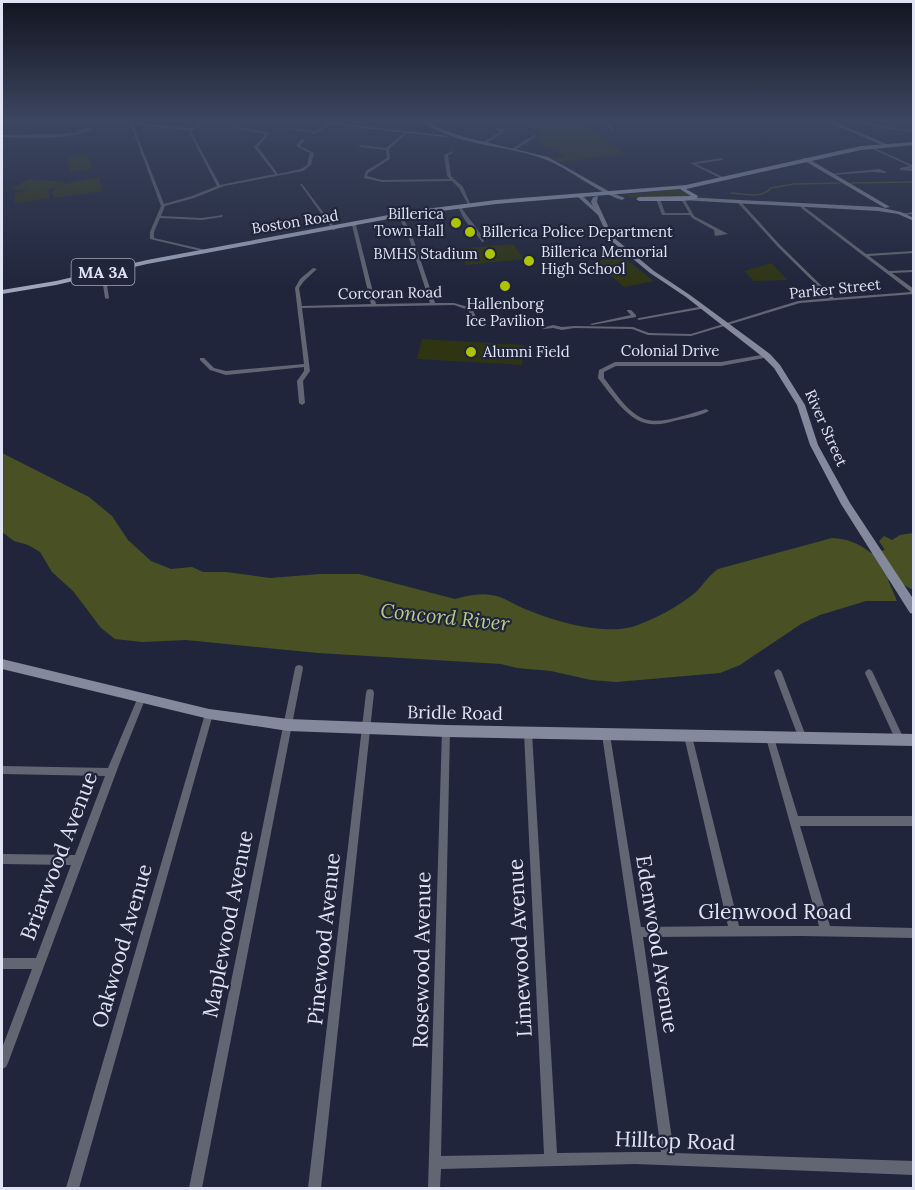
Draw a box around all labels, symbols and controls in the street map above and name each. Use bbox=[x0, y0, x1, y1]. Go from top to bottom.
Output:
place label: Billerica Town Hall bbox=[374, 204, 444, 240]
street label: Boston Road bbox=[250, 205, 340, 238]
marker: Billerica Town Hall bbox=[449, 216, 463, 230]
place label: Billerica Police Department bbox=[482, 222, 673, 241]
marker: Billerica Police Department bbox=[463, 225, 477, 239]
place label: Billerica Memorial High School bbox=[541, 242, 668, 278]
place label: BMHS Stadium bbox=[373, 244, 478, 263]
marker: BMHS Stadium bbox=[483, 247, 497, 261]
marker: Billerica Memorial High School bbox=[522, 254, 536, 268]
road number: MA 3A bbox=[72, 259, 134, 285]
street label: Parker Street bbox=[788, 274, 882, 303]
marker: Hallenborg Ice Pavilion bbox=[498, 279, 512, 293]
street label: Corcoran Road bbox=[338, 282, 442, 303]
place label: Hallenborg Ice Pavilion bbox=[465, 294, 545, 330]
street label: Colonial Drive bbox=[621, 341, 719, 360]
place label: Alumni Field bbox=[482, 342, 570, 361]
marker: Alumni Field bbox=[464, 345, 478, 359]
street label: River Street bbox=[801, 386, 852, 469]
water label: Concord River bbox=[379, 597, 512, 636]
street label: Bridle Road bbox=[407, 700, 503, 725]
street label: Briarwood Avenue bbox=[14, 768, 103, 944]
street label: Maplewood Avenue bbox=[196, 828, 259, 1020]
street label: Pinewood Avenue bbox=[301, 851, 346, 1026]
street label: Edenwood Avenue bbox=[630, 853, 685, 1035]
street label: Limewood Avenue bbox=[501, 858, 538, 1038]
street label: Oakwood Avenue bbox=[85, 861, 158, 1031]
street label: Rosewood Avenue bbox=[406, 871, 437, 1049]
street label: Glenwood Road bbox=[698, 898, 852, 925]
street label: Hilltop Road bbox=[614, 1125, 736, 1156]

